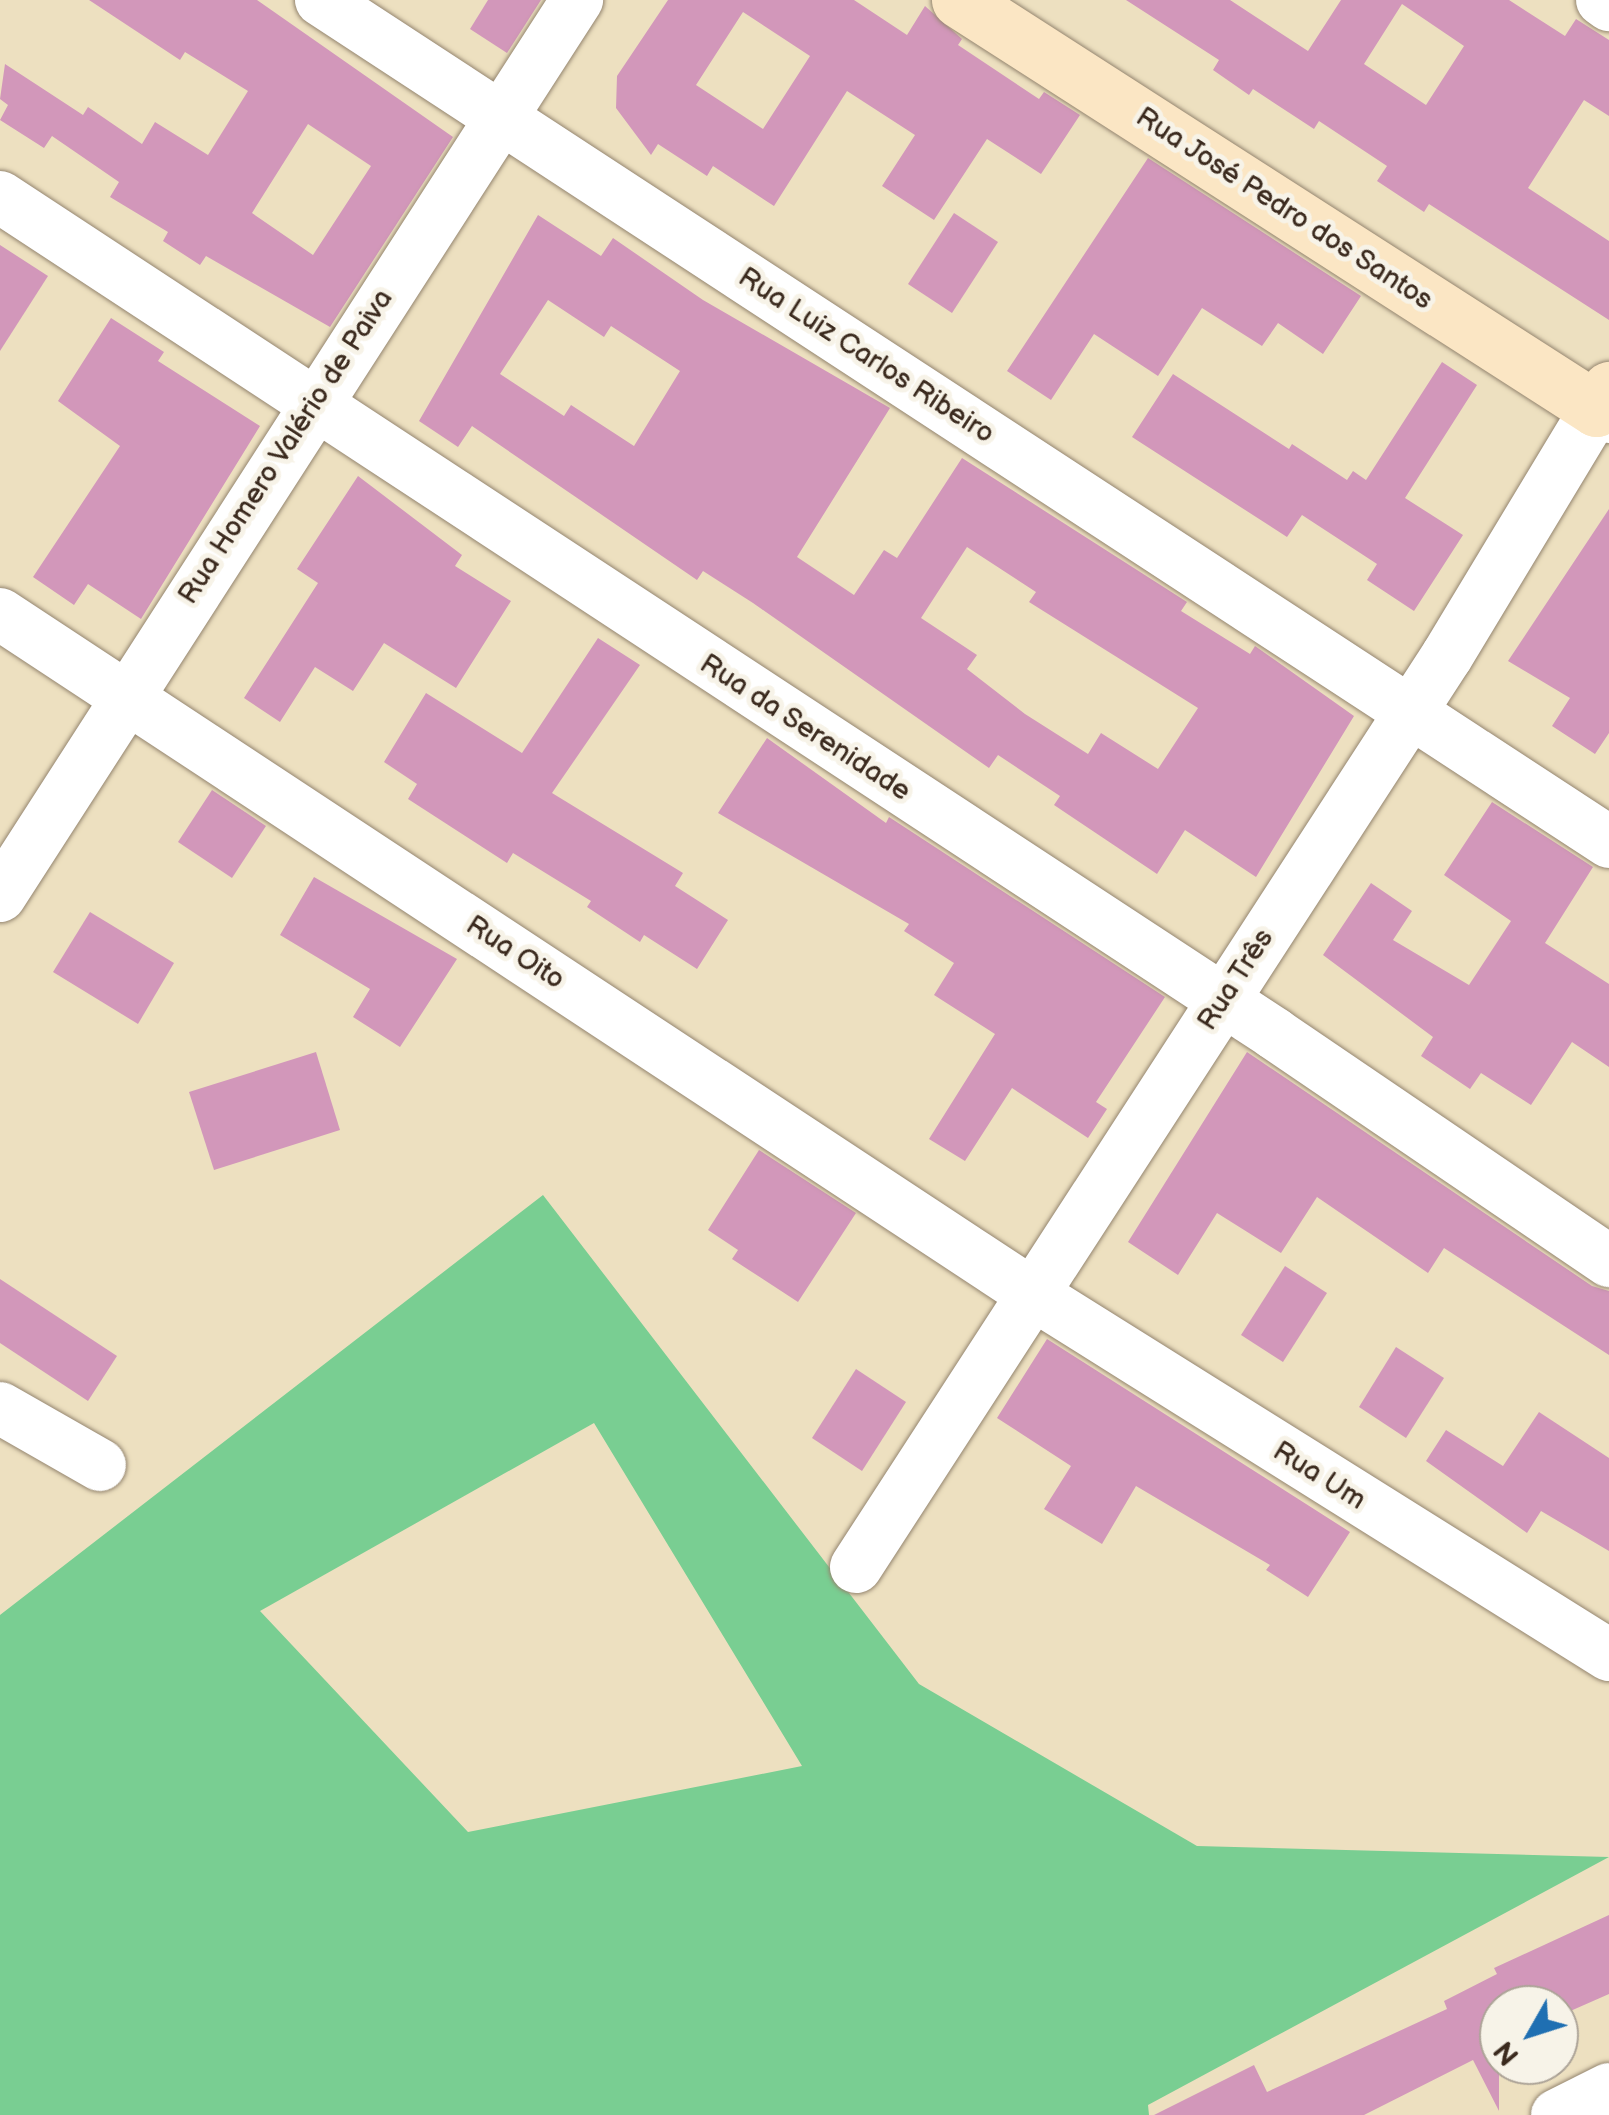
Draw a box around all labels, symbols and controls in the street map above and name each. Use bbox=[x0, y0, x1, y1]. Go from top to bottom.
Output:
street label: Rua José Pedro dos Santos bbox=[1129, 100, 1439, 318]
street label: Rua Luiz Carlos Ribeiro bbox=[732, 261, 1000, 451]
street label: Rua Homero Valério de Paiva bbox=[171, 283, 401, 611]
street label: Rua da Serenidade bbox=[693, 647, 917, 809]
street label: Rua Oito bbox=[460, 909, 570, 997]
street label: Rua Três bbox=[1191, 923, 1281, 1037]
street label: Rua Um bbox=[1267, 1435, 1371, 1517]
north arrow bbox=[1479, 1985, 1579, 2085]
text: N bbox=[1487, 2034, 1526, 2071]

